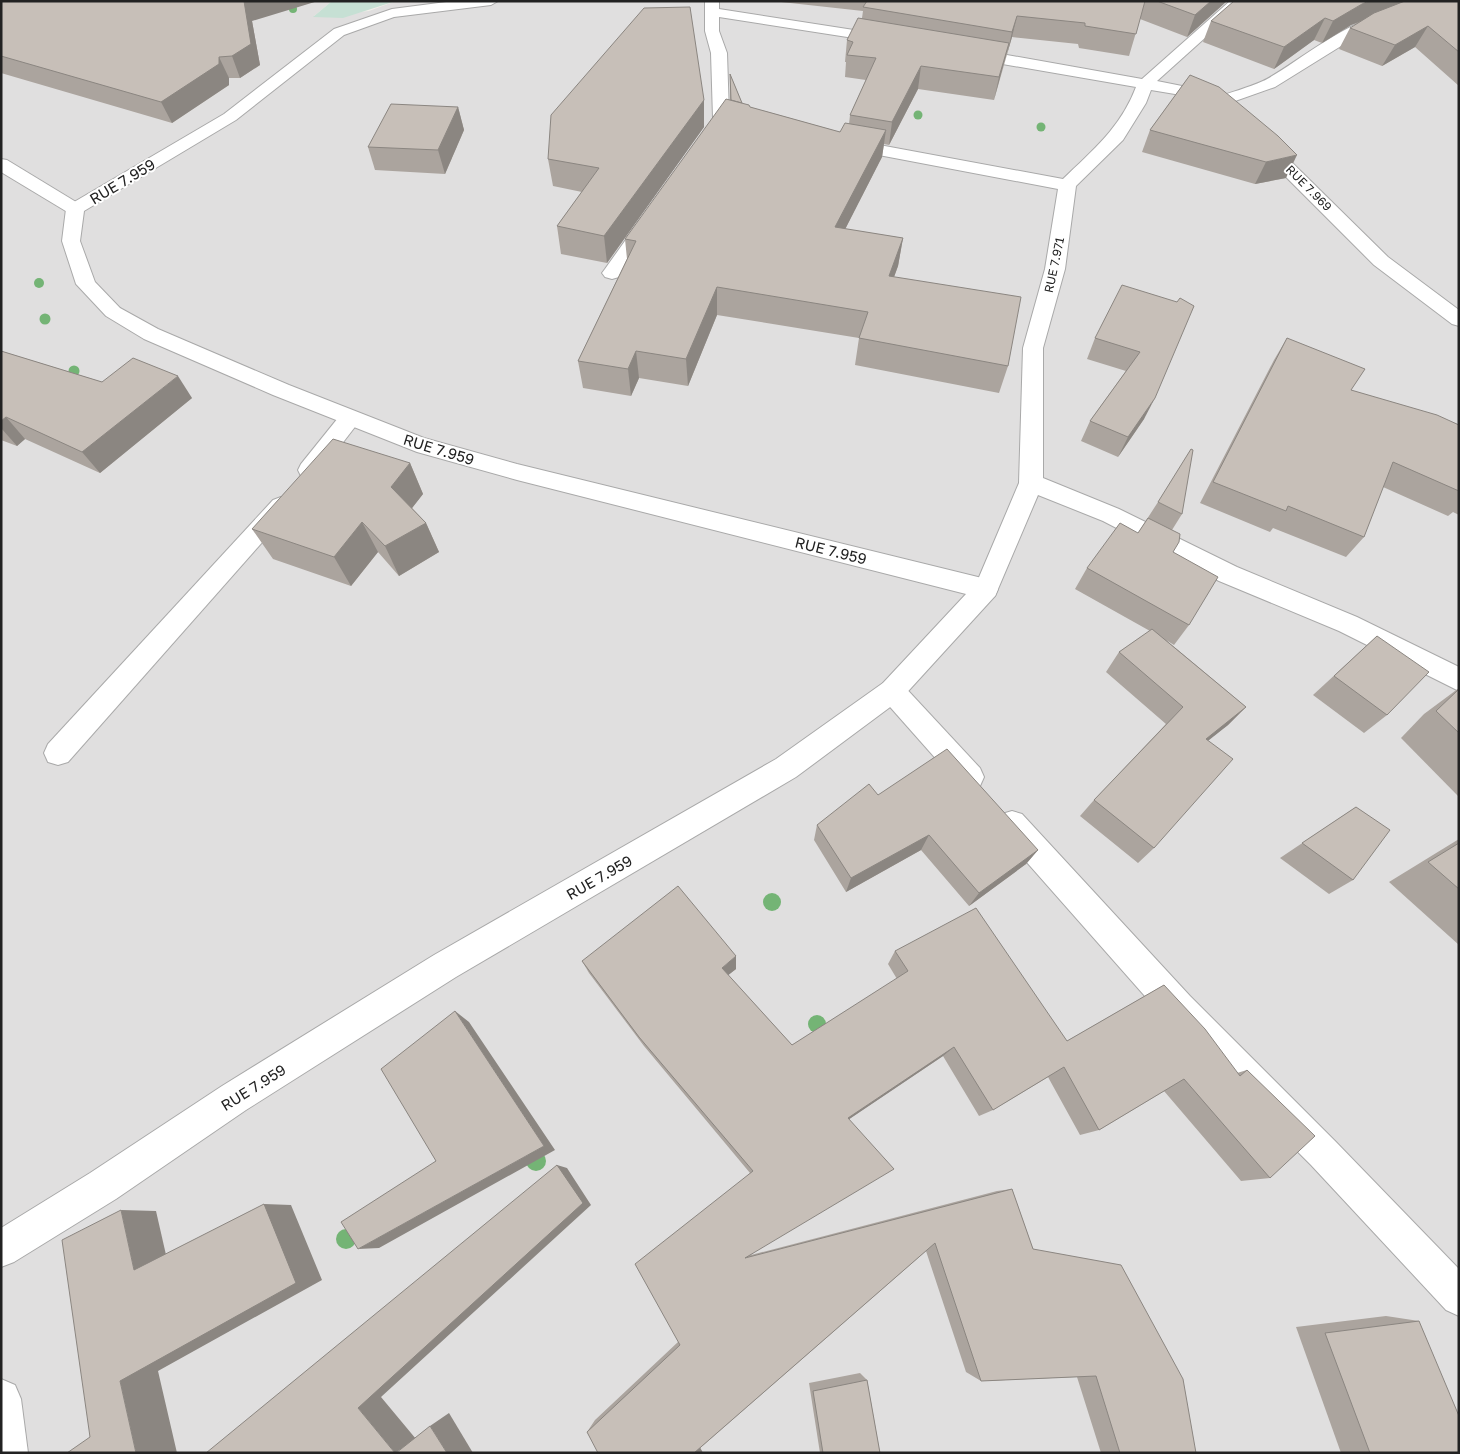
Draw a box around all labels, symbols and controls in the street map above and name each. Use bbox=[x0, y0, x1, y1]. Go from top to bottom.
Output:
street label: RUE 7.959 bbox=[86, 154, 158, 208]
street label: RUE 7.969 bbox=[1283, 162, 1335, 214]
street label: RUE 7.971 bbox=[1041, 236, 1067, 294]
street label: RUE 7.959 bbox=[401, 430, 477, 468]
street label: RUE 7.959 bbox=[793, 532, 869, 568]
street label: RUE 7.959 bbox=[563, 851, 635, 903]
street label: RUE 7.959 bbox=[217, 1060, 289, 1114]

